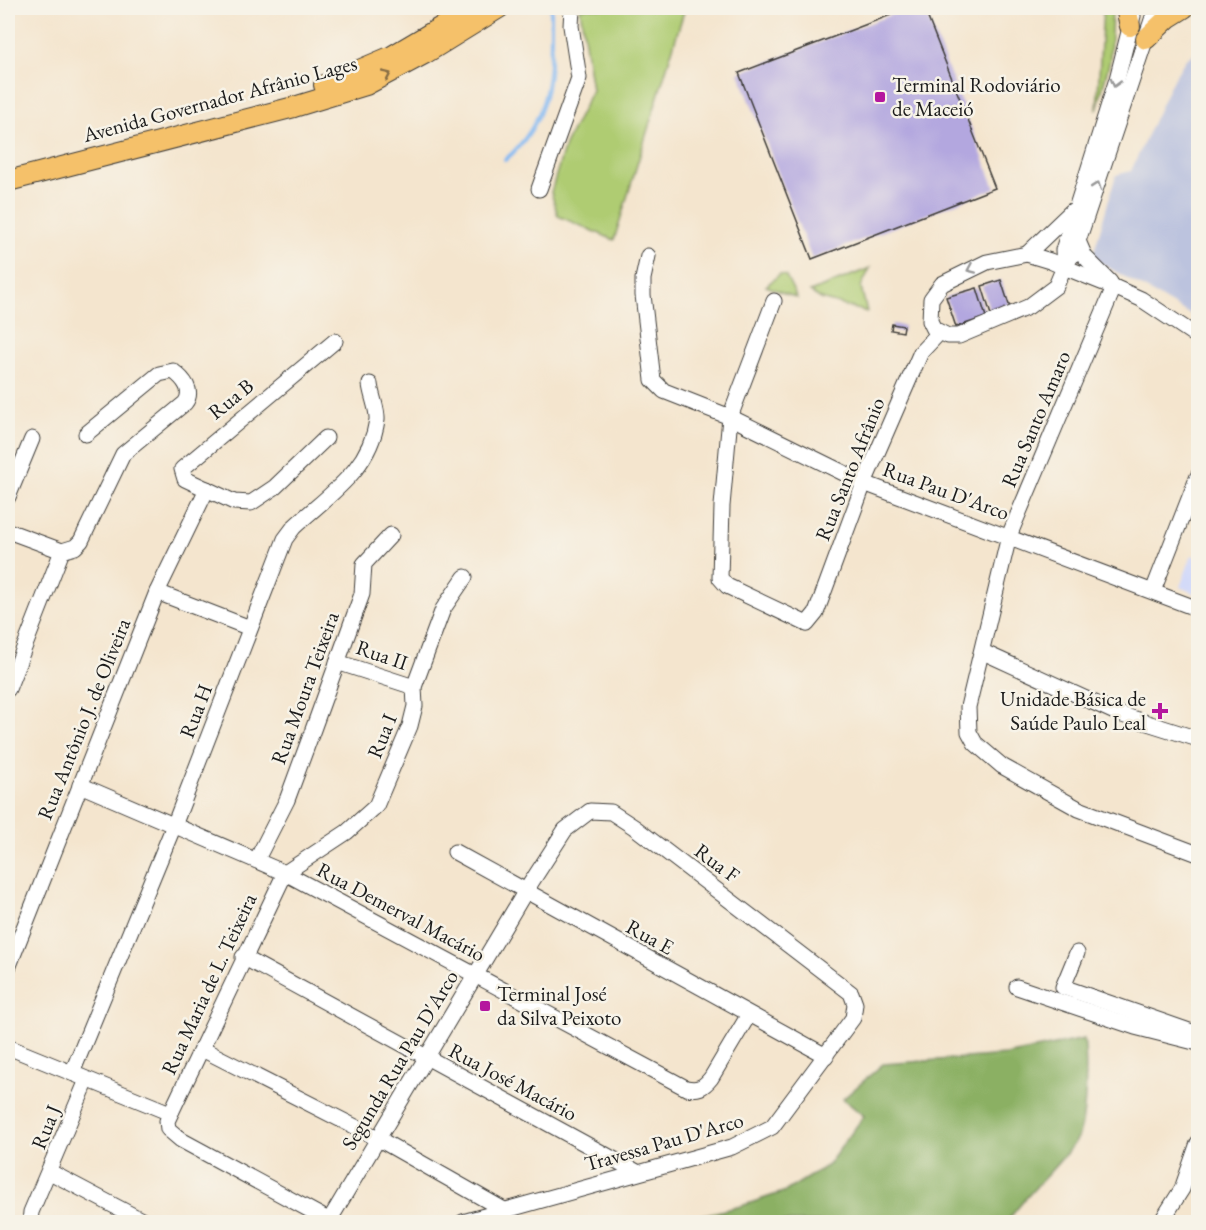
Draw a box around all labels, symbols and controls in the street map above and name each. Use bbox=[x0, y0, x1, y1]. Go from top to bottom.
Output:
street label: Avenida Governador Afrânio Lages bbox=[79, 49, 360, 148]
one-way arrow bbox=[381, 70, 392, 82]
place label: Terminal Rodoviário de Maceió bbox=[892, 71, 1061, 122]
one-way arrow bbox=[1110, 77, 1122, 88]
marker: Terminal Rodoviário de Maceió bbox=[873, 90, 887, 104]
one-way arrow bbox=[1089, 181, 1102, 192]
one-way arrow bbox=[966, 262, 977, 274]
street label: Rua Santo Amaro bbox=[995, 346, 1076, 491]
street label: Rua B bbox=[202, 372, 259, 425]
street label: Rua Santo Afrânio bbox=[808, 393, 891, 544]
street label: Rua Pau D'Arco bbox=[879, 455, 1013, 526]
street label: Rua Moura Teixeira bbox=[264, 607, 345, 768]
street label: Rua Antônio J. de Oliveira bbox=[31, 614, 137, 823]
street label: Rua II bbox=[353, 633, 412, 676]
street label: Rua H bbox=[173, 680, 218, 742]
place label: Unidade Básica de Saúde Paulo Leal bbox=[1000, 685, 1146, 736]
marker: Unidade Básica de Saúde Paulo Leal bbox=[1151, 702, 1169, 720]
street label: Rua I bbox=[360, 710, 403, 762]
street label: Rua F bbox=[689, 837, 745, 888]
street label: Rua Demerval Macário bbox=[312, 856, 490, 967]
street label: Rua Maria de L. Teixeira bbox=[155, 888, 263, 1079]
street label: Rua E bbox=[622, 913, 679, 961]
street label: Segunda Rua Pau D'Arco bbox=[335, 965, 464, 1155]
place label: Terminal José da Silva Peixoto bbox=[497, 980, 621, 1031]
marker: Terminal José da Silva Peixoto bbox=[478, 999, 492, 1013]
street label: Rua José Macário bbox=[444, 1036, 582, 1127]
street label: Rua J bbox=[24, 1101, 67, 1153]
street label: Travessa Pau D'Arco bbox=[581, 1106, 747, 1177]

